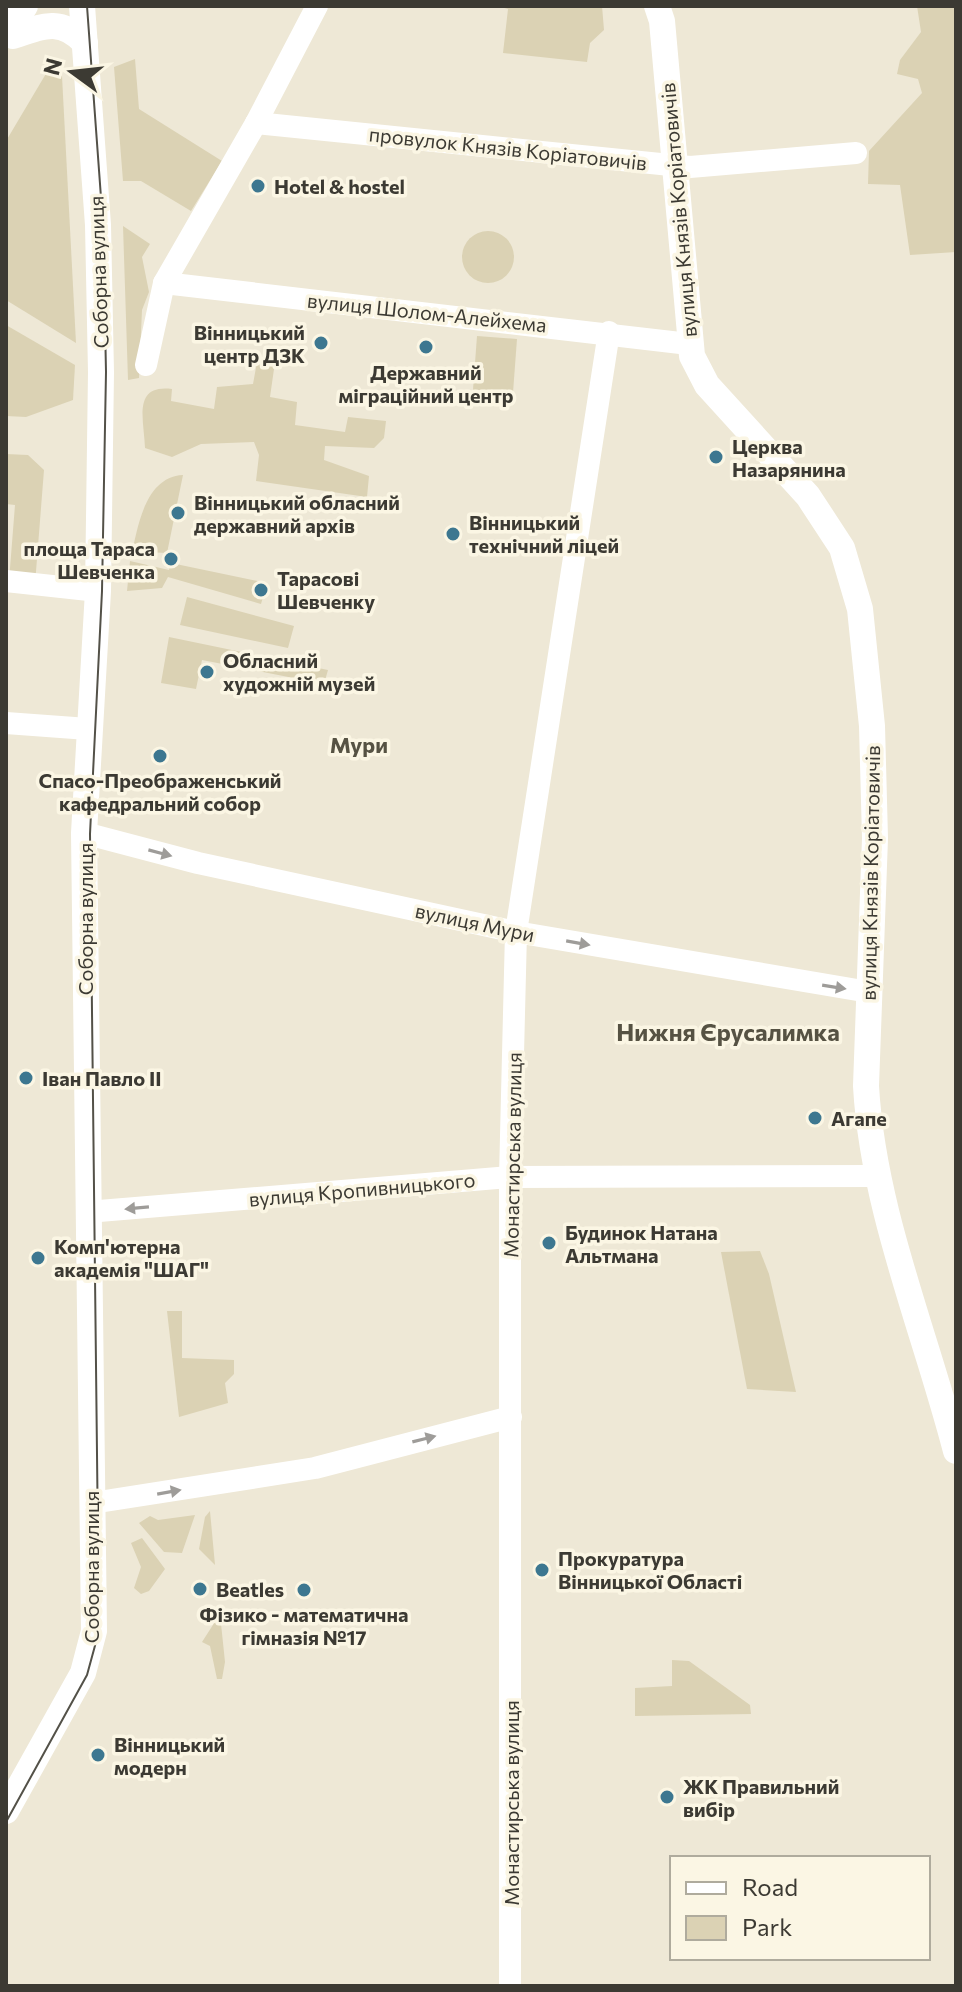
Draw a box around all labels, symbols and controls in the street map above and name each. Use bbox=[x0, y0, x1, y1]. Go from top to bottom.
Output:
north arrow bbox=[32, 32, 112, 112]
text: N bbox=[37, 55, 67, 78]
street label: вулиця Князів Коріатовичів bbox=[655, 82, 701, 338]
street label: провулок Князів Коріатовичів bbox=[368, 121, 648, 175]
place label: Hotel & hostel bbox=[274, 174, 405, 198]
marker: Hotel & hostel bbox=[249, 177, 267, 195]
street label: Соборна вулиця bbox=[83, 195, 113, 349]
street label: вулиця Шолом-Алейхема bbox=[306, 288, 548, 336]
place label: Вінницький центр ДЗК bbox=[194, 320, 305, 367]
marker: Вінницький центр ДЗК bbox=[312, 334, 330, 352]
marker: Державний міграційний центр bbox=[417, 338, 435, 356]
place label: Державний міграційний центр bbox=[338, 360, 514, 407]
place label: Церква Назарянина bbox=[732, 434, 846, 481]
marker: Церква Назарянина bbox=[707, 448, 725, 466]
place label: Вінницький обласний державний архів bbox=[194, 490, 400, 537]
marker: Вінницький обласний державний архів bbox=[169, 504, 187, 522]
place label: Вінницький технічний ліцей bbox=[469, 510, 619, 557]
marker: Вінницький технічний ліцей bbox=[444, 525, 462, 543]
place label: площа Тараса Шевченка bbox=[24, 536, 155, 583]
marker: площа Тараса Шевченка bbox=[162, 550, 180, 568]
place label: Тарасові Шевченку bbox=[277, 566, 375, 613]
marker: Тарасові Шевченку bbox=[252, 581, 270, 599]
place label: Обласний художній музей bbox=[223, 648, 375, 695]
marker: Обласний художній музей bbox=[198, 663, 216, 681]
district label: Мури bbox=[330, 731, 388, 758]
street label: вулиця Князів Коріатовичів bbox=[856, 745, 884, 1001]
marker: Спасо-Преображенський кафедральний собор bbox=[151, 747, 169, 765]
place label: Спасо-Преображенський кафедральний собор bbox=[38, 768, 282, 815]
street label: Соборна вулиця bbox=[73, 843, 97, 995]
one-way arrow bbox=[147, 847, 172, 859]
street label: вулиця Мури bbox=[413, 898, 537, 946]
one-way arrow bbox=[566, 937, 591, 949]
one-way arrow bbox=[822, 981, 847, 993]
district label: Нижня Єрусалимка bbox=[616, 1017, 840, 1046]
street label: Монастирська вулиця bbox=[498, 1052, 526, 1258]
place label: Іван Павло II bbox=[42, 1066, 162, 1090]
marker: Іван Павло II bbox=[17, 1069, 35, 1087]
place label: Агапе bbox=[831, 1106, 887, 1130]
marker: Агапе bbox=[806, 1109, 824, 1127]
street label: вулиця Кропивницького bbox=[248, 1167, 476, 1211]
one-way arrow bbox=[124, 1202, 149, 1215]
place label: Будинок Натана Альтмана bbox=[565, 1220, 718, 1267]
place label: Комп'ютерна академія "ШАГ" bbox=[54, 1234, 209, 1281]
marker: Будинок Натана Альтмана bbox=[540, 1234, 558, 1252]
marker: Комп'ютерна академія "ШАГ" bbox=[29, 1249, 47, 1267]
one-way arrow bbox=[411, 1433, 436, 1445]
one-way arrow bbox=[157, 1485, 182, 1497]
street label: Соборна вулиця bbox=[79, 1491, 103, 1643]
place label: Прокуратура Вінницької Області bbox=[558, 1546, 742, 1593]
marker: Прокуратура Вінницької Області bbox=[533, 1561, 551, 1579]
place label: Beatles bbox=[216, 1577, 284, 1601]
marker: Beatles bbox=[191, 1580, 209, 1598]
marker: Фізико - математична гімназія №17 bbox=[295, 1581, 313, 1599]
place label: Фізико - математична гімназія №17 bbox=[200, 1602, 408, 1649]
street label: Монастирська вулиця bbox=[499, 1700, 523, 1906]
place label: Вінницький модерн bbox=[114, 1732, 225, 1779]
marker: Вінницький модерн bbox=[89, 1746, 107, 1764]
place label: ЖК Правильний вибір bbox=[683, 1774, 839, 1821]
marker: ЖК Правильний вибір bbox=[658, 1788, 676, 1806]
legend bbox=[670, 1856, 930, 1960]
text: Road bbox=[742, 1872, 798, 1901]
text: Park bbox=[742, 1912, 792, 1941]

